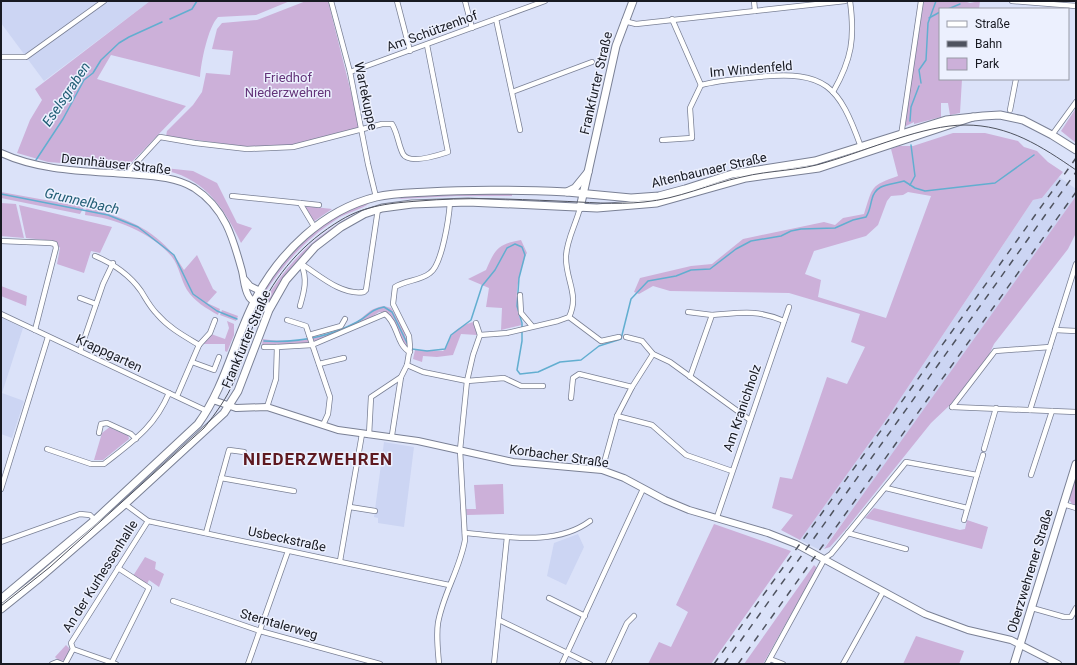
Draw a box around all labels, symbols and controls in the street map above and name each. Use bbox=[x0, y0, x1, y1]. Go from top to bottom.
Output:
street label: Am Schützenhof bbox=[384, 7, 480, 54]
legend bbox=[939, 8, 1069, 80]
text: Straße bbox=[975, 17, 1010, 31]
street label: Frankfurter Straße bbox=[577, 30, 615, 136]
text: Bahn bbox=[975, 37, 1002, 51]
text: Park bbox=[975, 57, 1000, 71]
street label: Im Windenfeld bbox=[709, 58, 793, 80]
water label: Eselsgraben bbox=[39, 59, 93, 129]
street label: Wartekuppe bbox=[351, 60, 381, 132]
park label: Friedhof Niederzwehren bbox=[245, 70, 331, 100]
street label: Altenbaunaer Straße bbox=[650, 149, 768, 191]
street label: Dennhäuser Straße bbox=[60, 151, 172, 177]
water label: Grunnelbach bbox=[43, 185, 121, 217]
street label: Frankfurter Straße bbox=[219, 288, 273, 390]
street label: Krappgarten bbox=[73, 331, 145, 375]
street label: Am Kranichholz bbox=[720, 362, 764, 453]
street label: Korbacher Straße bbox=[508, 442, 610, 470]
district label: NIEDERZWEHREN bbox=[243, 449, 393, 469]
street label: Oberzwehrener Straße bbox=[1004, 507, 1056, 635]
street label: An der Kurhessenhalle bbox=[59, 517, 141, 635]
street label: Usbeckstraße bbox=[247, 523, 328, 555]
street label: Sterntalerweg bbox=[238, 606, 320, 642]

